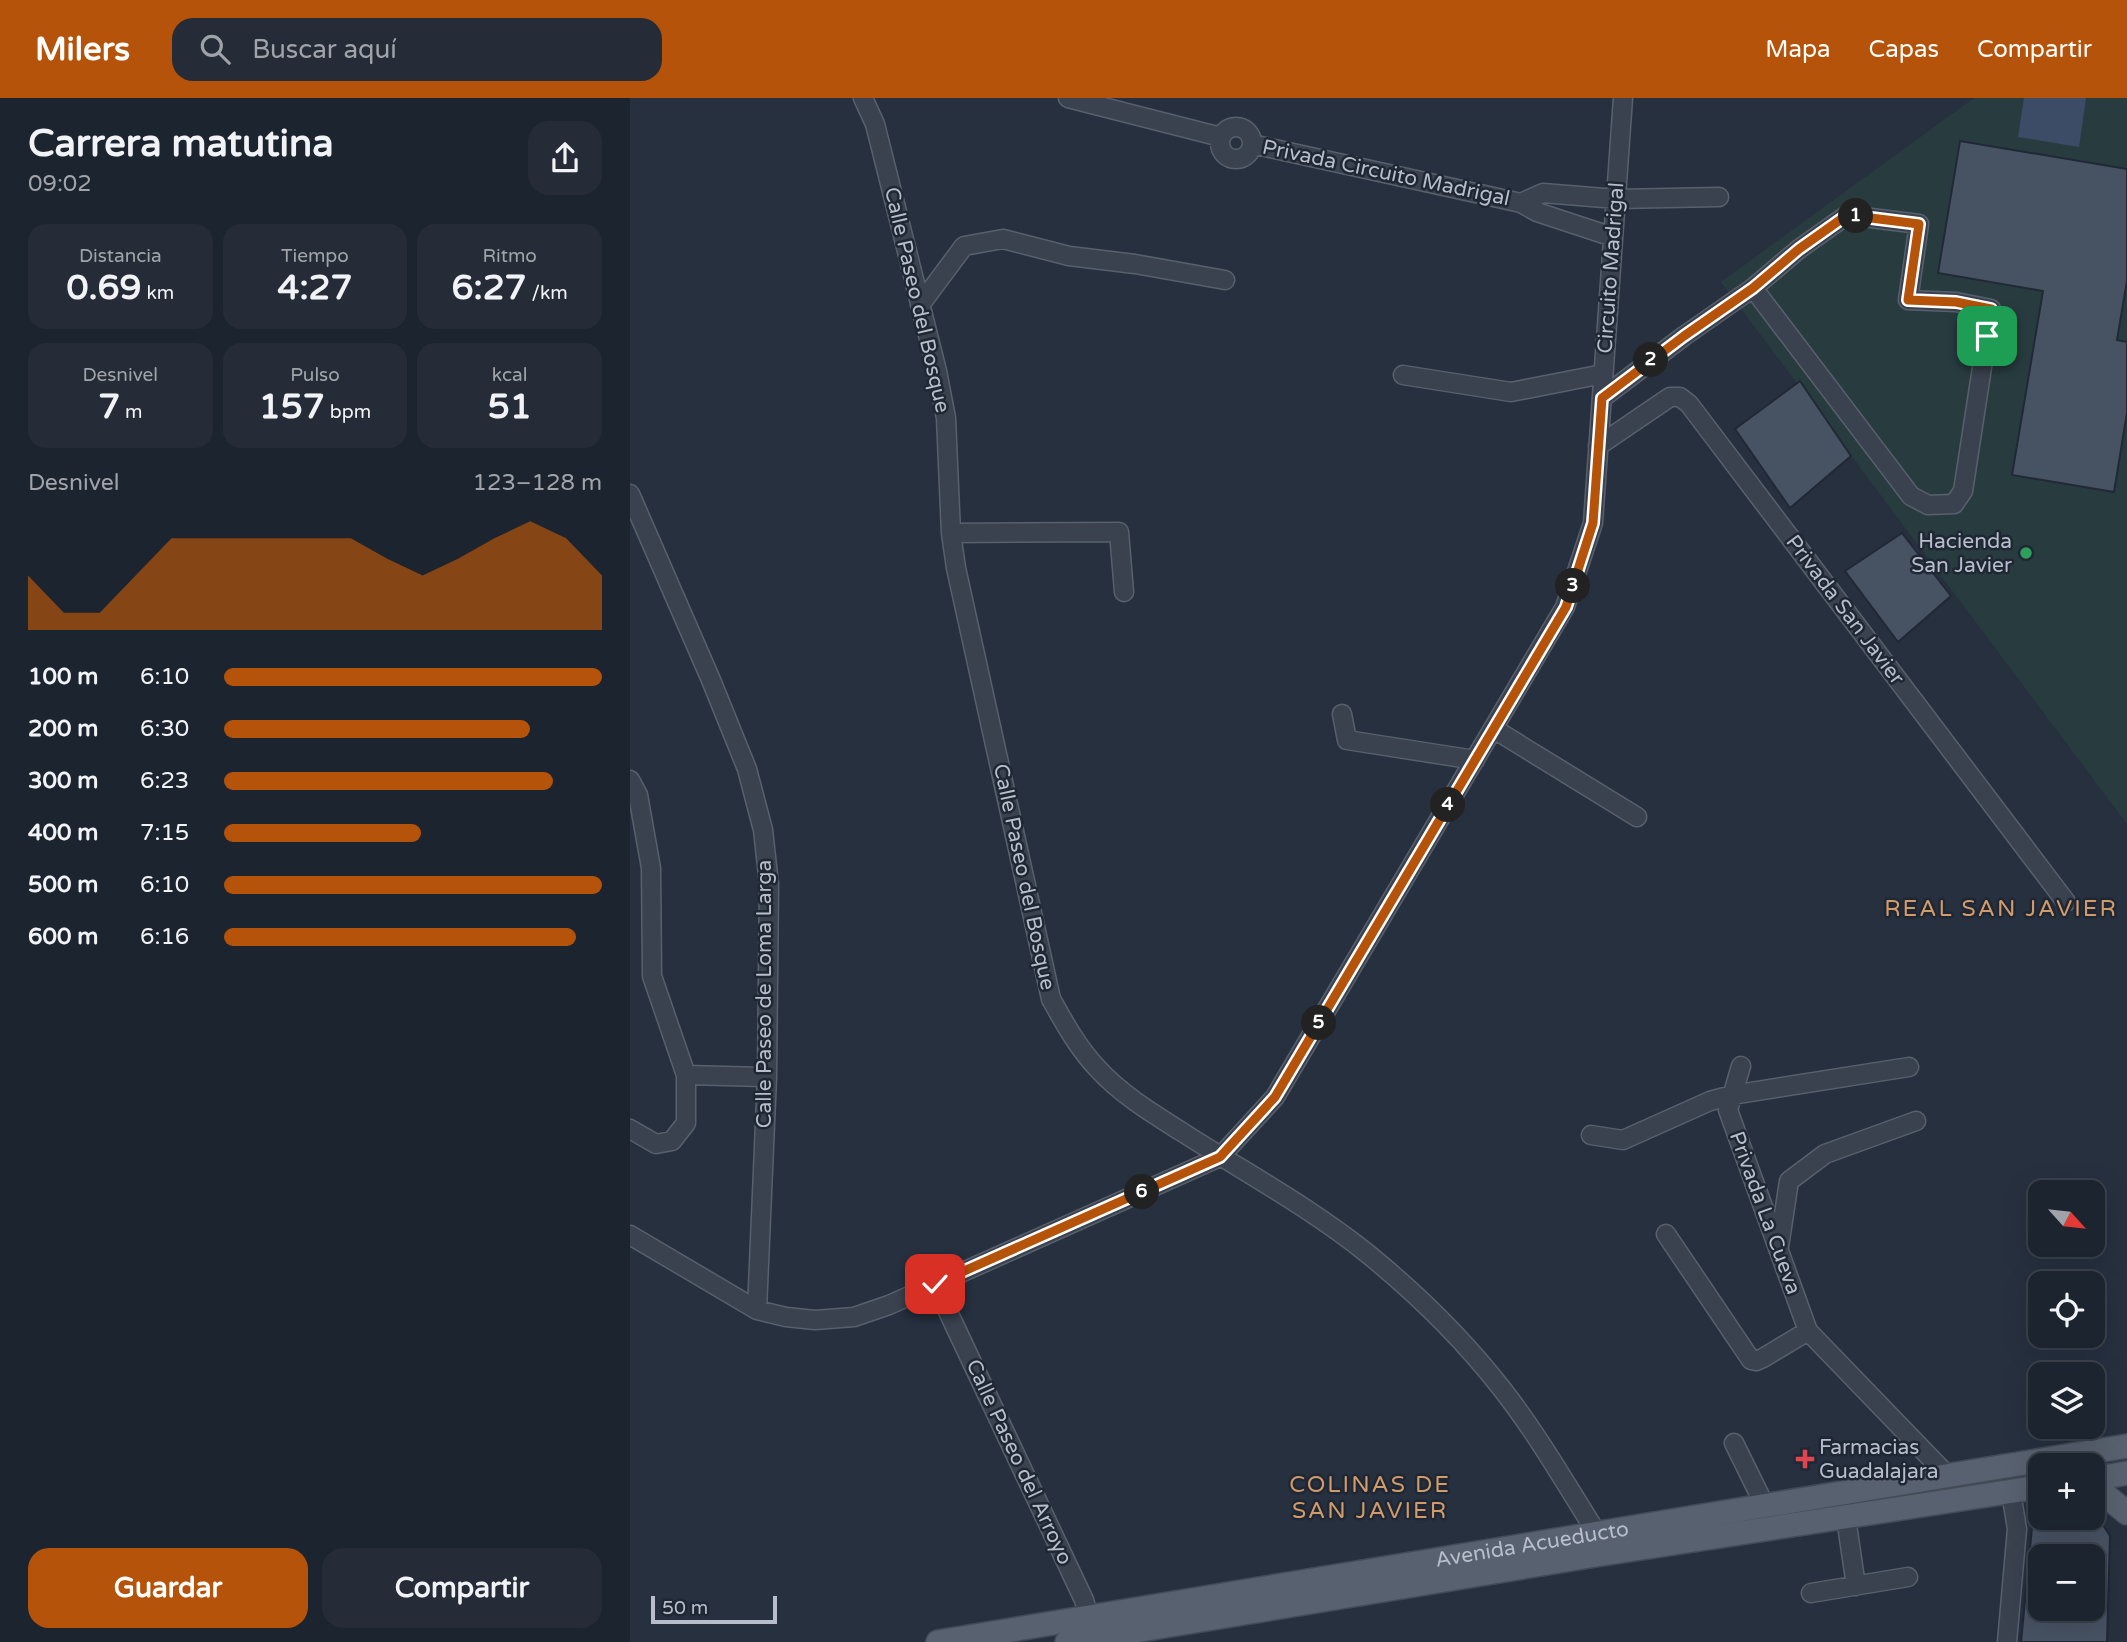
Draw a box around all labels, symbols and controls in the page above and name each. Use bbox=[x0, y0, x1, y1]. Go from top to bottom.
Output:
search box bbox=[172, 18, 662, 81]
text: Milers bbox=[35, 30, 130, 69]
icon: search bbox=[196, 30, 234, 68]
text: Buscar aquí bbox=[252, 34, 397, 65]
text: Mapa bbox=[1765, 35, 1831, 64]
text: Capas bbox=[1869, 35, 1939, 64]
text: Compartir bbox=[1977, 35, 2092, 64]
text: Carrera matutina bbox=[28, 121, 334, 167]
button: share bbox=[528, 121, 602, 195]
street label: Privada Circuito Madrigal bbox=[1260, 135, 1512, 211]
text: 09:02 bbox=[28, 170, 92, 198]
street label: Circuito Madrigal bbox=[1593, 181, 1629, 355]
street label: Calle Paseo del Bosque bbox=[879, 185, 955, 415]
pin: 1 bbox=[1838, 198, 1874, 234]
text: 1 bbox=[1850, 204, 1861, 226]
text: Distancia bbox=[79, 245, 162, 267]
text: Tiempo bbox=[281, 245, 349, 267]
text: Ritmo bbox=[482, 245, 537, 267]
text: 0.69 bbox=[66, 267, 141, 309]
text: 4:27 bbox=[277, 267, 353, 309]
text: 6:27 bbox=[452, 267, 527, 309]
text: km bbox=[141, 282, 174, 304]
text: /km bbox=[527, 282, 568, 304]
pin bbox=[1957, 306, 2017, 366]
icon: arrive bbox=[1968, 317, 2006, 355]
pin: 2 bbox=[1634, 342, 1668, 378]
text: 2 bbox=[1645, 348, 1656, 370]
text: Desnivel bbox=[83, 364, 158, 386]
text: Pulso bbox=[290, 364, 340, 386]
text: kcal bbox=[492, 364, 528, 386]
text: 7 bbox=[98, 386, 120, 428]
text: 157 bbox=[259, 386, 325, 428]
text: 51 bbox=[488, 386, 532, 428]
text: m bbox=[120, 401, 143, 423]
text: bpm bbox=[325, 401, 371, 423]
text: Desnivel bbox=[28, 469, 119, 497]
text: 123–128 m bbox=[473, 469, 602, 497]
place label: Hacienda San Javier bbox=[1911, 529, 2012, 578]
street label: Privada San Javier bbox=[1780, 530, 1910, 690]
marker: Hacienda San Javier bbox=[2018, 545, 2034, 561]
pin: 3 bbox=[1556, 568, 1590, 603]
text: 3 bbox=[1567, 574, 1578, 596]
text: 100 m bbox=[28, 663, 98, 691]
text: 6:10 bbox=[140, 663, 189, 691]
text: 200 m bbox=[28, 715, 98, 743]
text: 6:30 bbox=[140, 715, 189, 743]
street label: Calle Paseo del Bosque bbox=[988, 762, 1060, 993]
text: 300 m bbox=[28, 767, 98, 795]
text: 6:23 bbox=[140, 767, 189, 795]
pin: 4 bbox=[1430, 788, 1466, 822]
text: 4 bbox=[1442, 793, 1453, 815]
text: 400 m bbox=[28, 819, 98, 847]
text: 7:15 bbox=[140, 819, 189, 847]
street label: Calle Paseo de Loma Larga bbox=[752, 860, 777, 1128]
text: 500 m bbox=[28, 871, 98, 899]
text: 6:10 bbox=[140, 871, 189, 899]
district label: REAL SAN JAVIER bbox=[1884, 895, 2118, 923]
text: 600 m bbox=[28, 923, 98, 951]
text: 6:16 bbox=[140, 923, 189, 951]
pin: 5 bbox=[1302, 1006, 1336, 1040]
text: 5 bbox=[1313, 1011, 1324, 1033]
street label: Privada La Cueva bbox=[1724, 1128, 1806, 1298]
pin: 6 bbox=[1124, 1174, 1160, 1210]
text: 6 bbox=[1136, 1180, 1147, 1202]
north arrow bbox=[2028, 1180, 2105, 1256]
map controls bbox=[2028, 1180, 2105, 1621]
pin bbox=[905, 1254, 965, 1314]
icon: check bbox=[916, 1265, 954, 1303]
button: locate bbox=[2028, 1271, 2105, 1348]
street label: Calle Paseo del Arroyo bbox=[960, 1355, 1078, 1569]
button: layers bbox=[2028, 1362, 2105, 1439]
place label: Farmacias Guadalajara bbox=[1819, 1435, 1939, 1484]
marker: Farmacias Guadalajara bbox=[1797, 1451, 1813, 1467]
button: + bbox=[2028, 1453, 2105, 1530]
district label: COLINAS DE SAN JAVIER bbox=[1289, 1471, 1451, 1525]
street label: Avenida Acueducto bbox=[1433, 1516, 1631, 1572]
button: − bbox=[2028, 1544, 2105, 1621]
button: Guardar bbox=[28, 1548, 308, 1628]
button: Compartir bbox=[322, 1548, 602, 1628]
scale bar bbox=[651, 1593, 777, 1625]
text: 50 m bbox=[662, 1597, 708, 1619]

